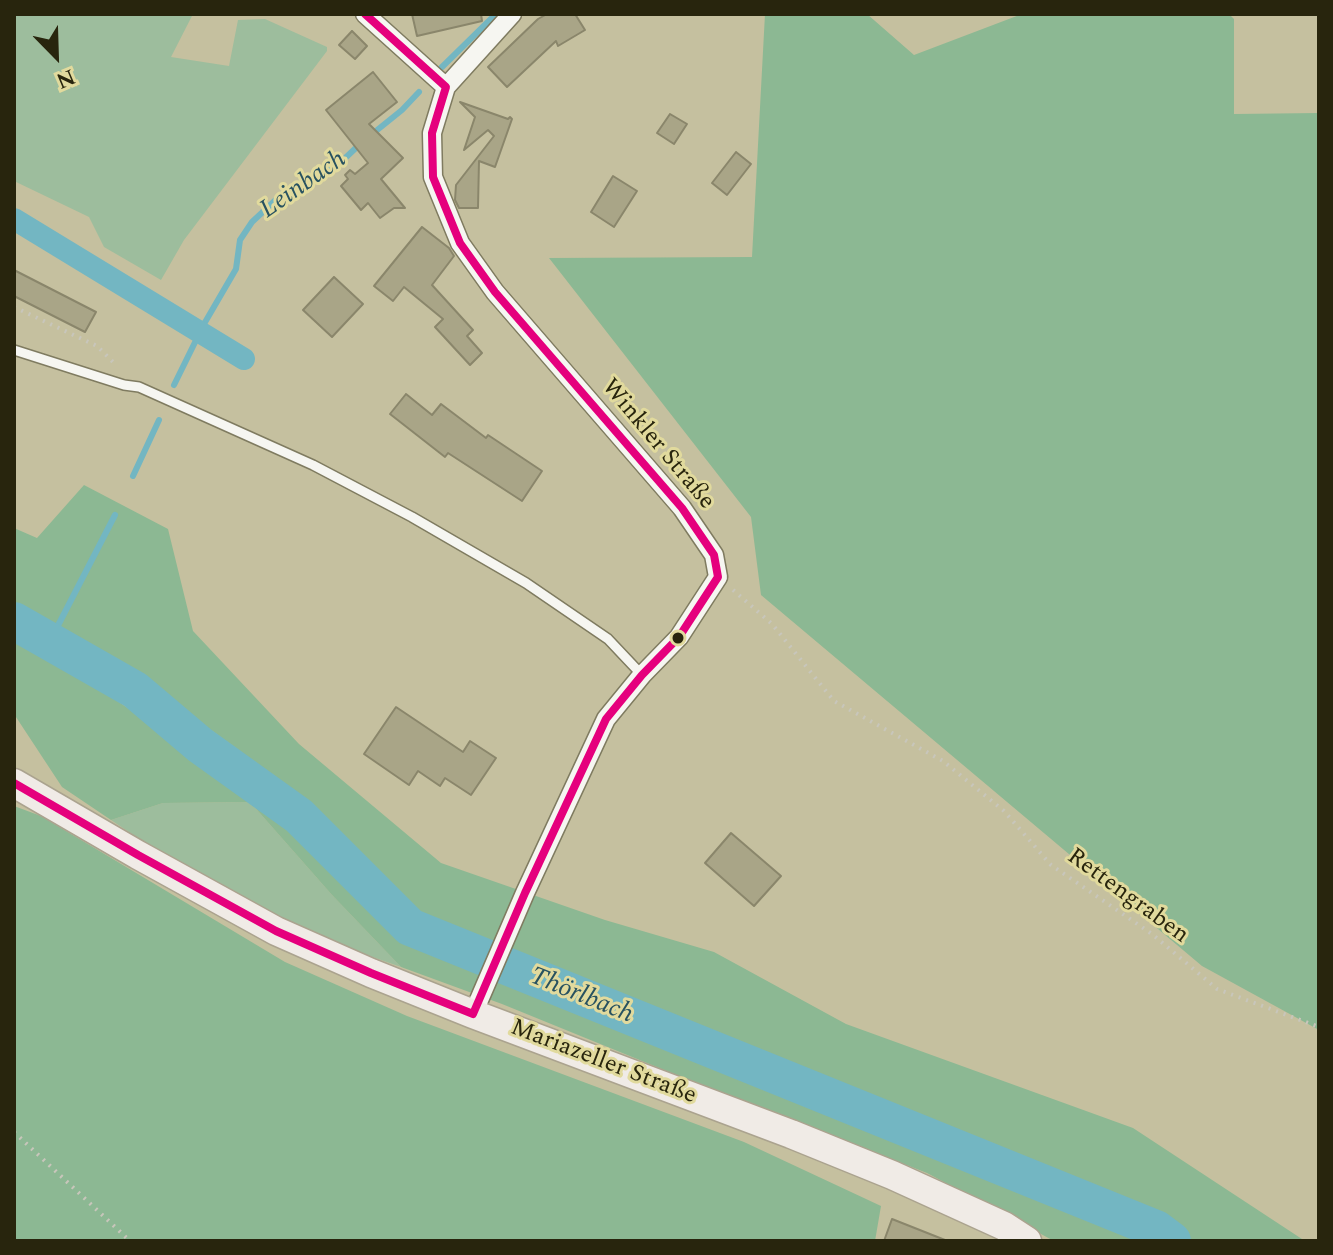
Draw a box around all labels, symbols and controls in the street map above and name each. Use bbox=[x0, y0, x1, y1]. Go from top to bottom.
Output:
north arrow bbox=[16, 16, 96, 96]
text: N bbox=[51, 60, 80, 97]
water label: Leinbach bbox=[255, 145, 353, 227]
street label: Winkler Straße bbox=[594, 374, 720, 516]
unlabelled marker bbox=[670, 630, 686, 646]
street label: Rettengraben bbox=[1061, 843, 1193, 951]
water label: Thörlbach bbox=[525, 962, 637, 1032]
street label: Mariazeller Straße bbox=[506, 1014, 700, 1112]

